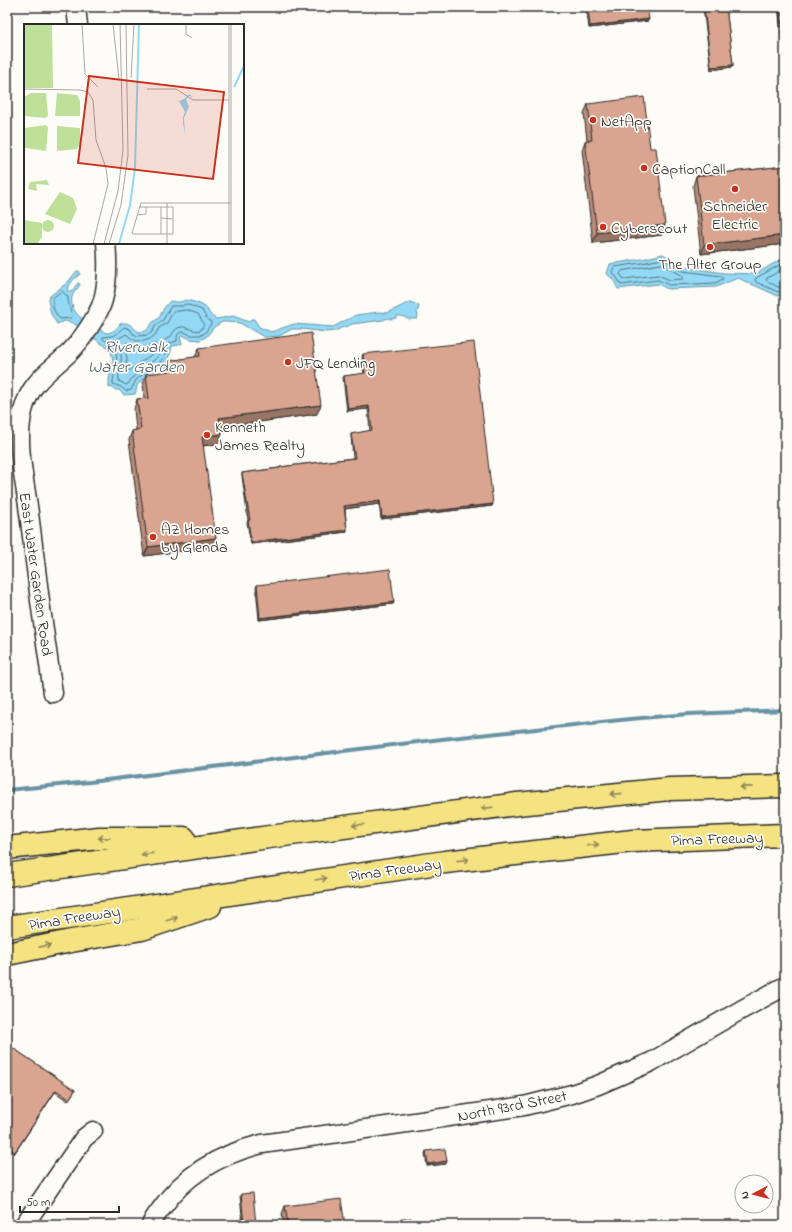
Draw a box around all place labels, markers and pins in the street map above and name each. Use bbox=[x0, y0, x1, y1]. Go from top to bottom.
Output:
place label: NetApp bbox=[601, 110, 652, 134]
marker: NetApp bbox=[588, 115, 598, 125]
place label: CaptionCall bbox=[652, 158, 726, 182]
marker: CaptionCall bbox=[639, 163, 649, 173]
marker: Schneider Electric bbox=[730, 184, 740, 194]
place label: Schneider Electric bbox=[703, 195, 767, 237]
place label: Cyberscout bbox=[611, 217, 688, 241]
marker: Cyberscout bbox=[598, 222, 608, 232]
marker: The Alter Group bbox=[705, 242, 715, 252]
place label: The Alter Group bbox=[658, 253, 762, 277]
place label: JFQ Lending bbox=[296, 352, 375, 376]
marker: JFQ Lending bbox=[283, 357, 293, 367]
place label: Kenneth James Realty bbox=[215, 416, 305, 458]
marker: Kenneth James Realty bbox=[202, 430, 212, 440]
place label: AZ Homes by Glenda bbox=[161, 518, 229, 560]
marker: AZ Homes by Glenda bbox=[148, 532, 158, 542]

